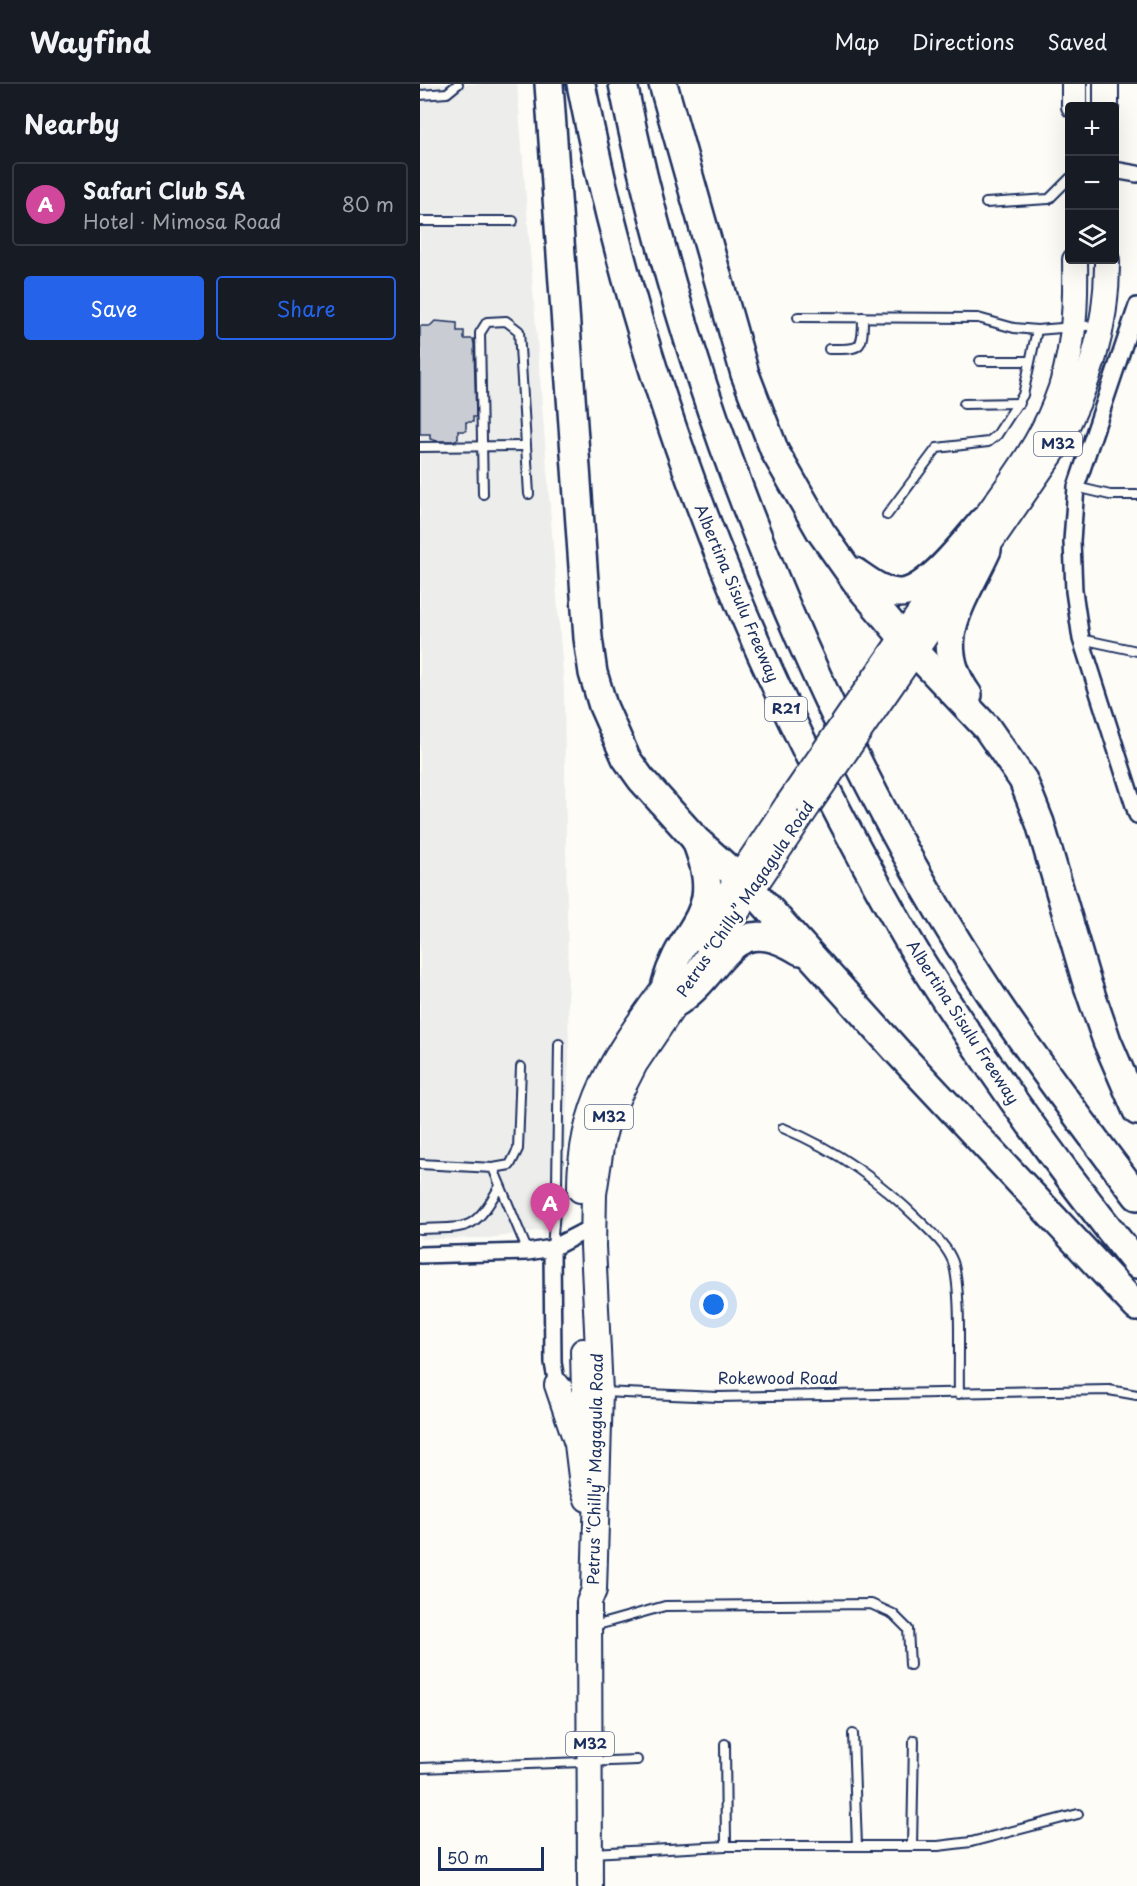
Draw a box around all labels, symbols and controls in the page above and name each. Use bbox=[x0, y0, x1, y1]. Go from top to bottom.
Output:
text: Wayfind bbox=[30, 20, 151, 63]
text: Map bbox=[834, 25, 879, 57]
text: Directions bbox=[912, 25, 1014, 57]
text: Saved bbox=[1047, 25, 1107, 57]
map controls bbox=[1065, 102, 1119, 264]
button: + bbox=[1065, 102, 1119, 156]
text: Nearby bbox=[24, 104, 119, 143]
button: − bbox=[1065, 156, 1119, 210]
text: Safari Club SA bbox=[83, 173, 245, 206]
text: A bbox=[38, 189, 53, 219]
text: 80 m bbox=[342, 189, 394, 219]
text: Hotel · Mimosa Road bbox=[83, 206, 281, 236]
button: layers bbox=[1065, 210, 1119, 264]
button: Save bbox=[24, 276, 204, 340]
button: Share bbox=[216, 276, 396, 340]
road number: M32 bbox=[1034, 432, 1082, 456]
street label: Albertina Sisulu Freeway bbox=[690, 500, 786, 685]
road number: R21 bbox=[765, 697, 807, 721]
street label: Petrus “Chilly” Magagula Road bbox=[669, 796, 819, 1001]
street label: Albertina Sisulu Freeway bbox=[902, 935, 1026, 1108]
road number: M32 bbox=[585, 1105, 633, 1129]
pin: A bbox=[530, 1184, 570, 1233]
your location bbox=[699, 1290, 728, 1319]
street label: Petrus “Chilly” Magagula Road bbox=[580, 1353, 608, 1585]
street label: Rokewood Road bbox=[718, 1365, 838, 1389]
road number: M32 bbox=[566, 1732, 614, 1756]
scale bar bbox=[438, 1844, 544, 1872]
text: 50 m bbox=[447, 1845, 488, 1869]

